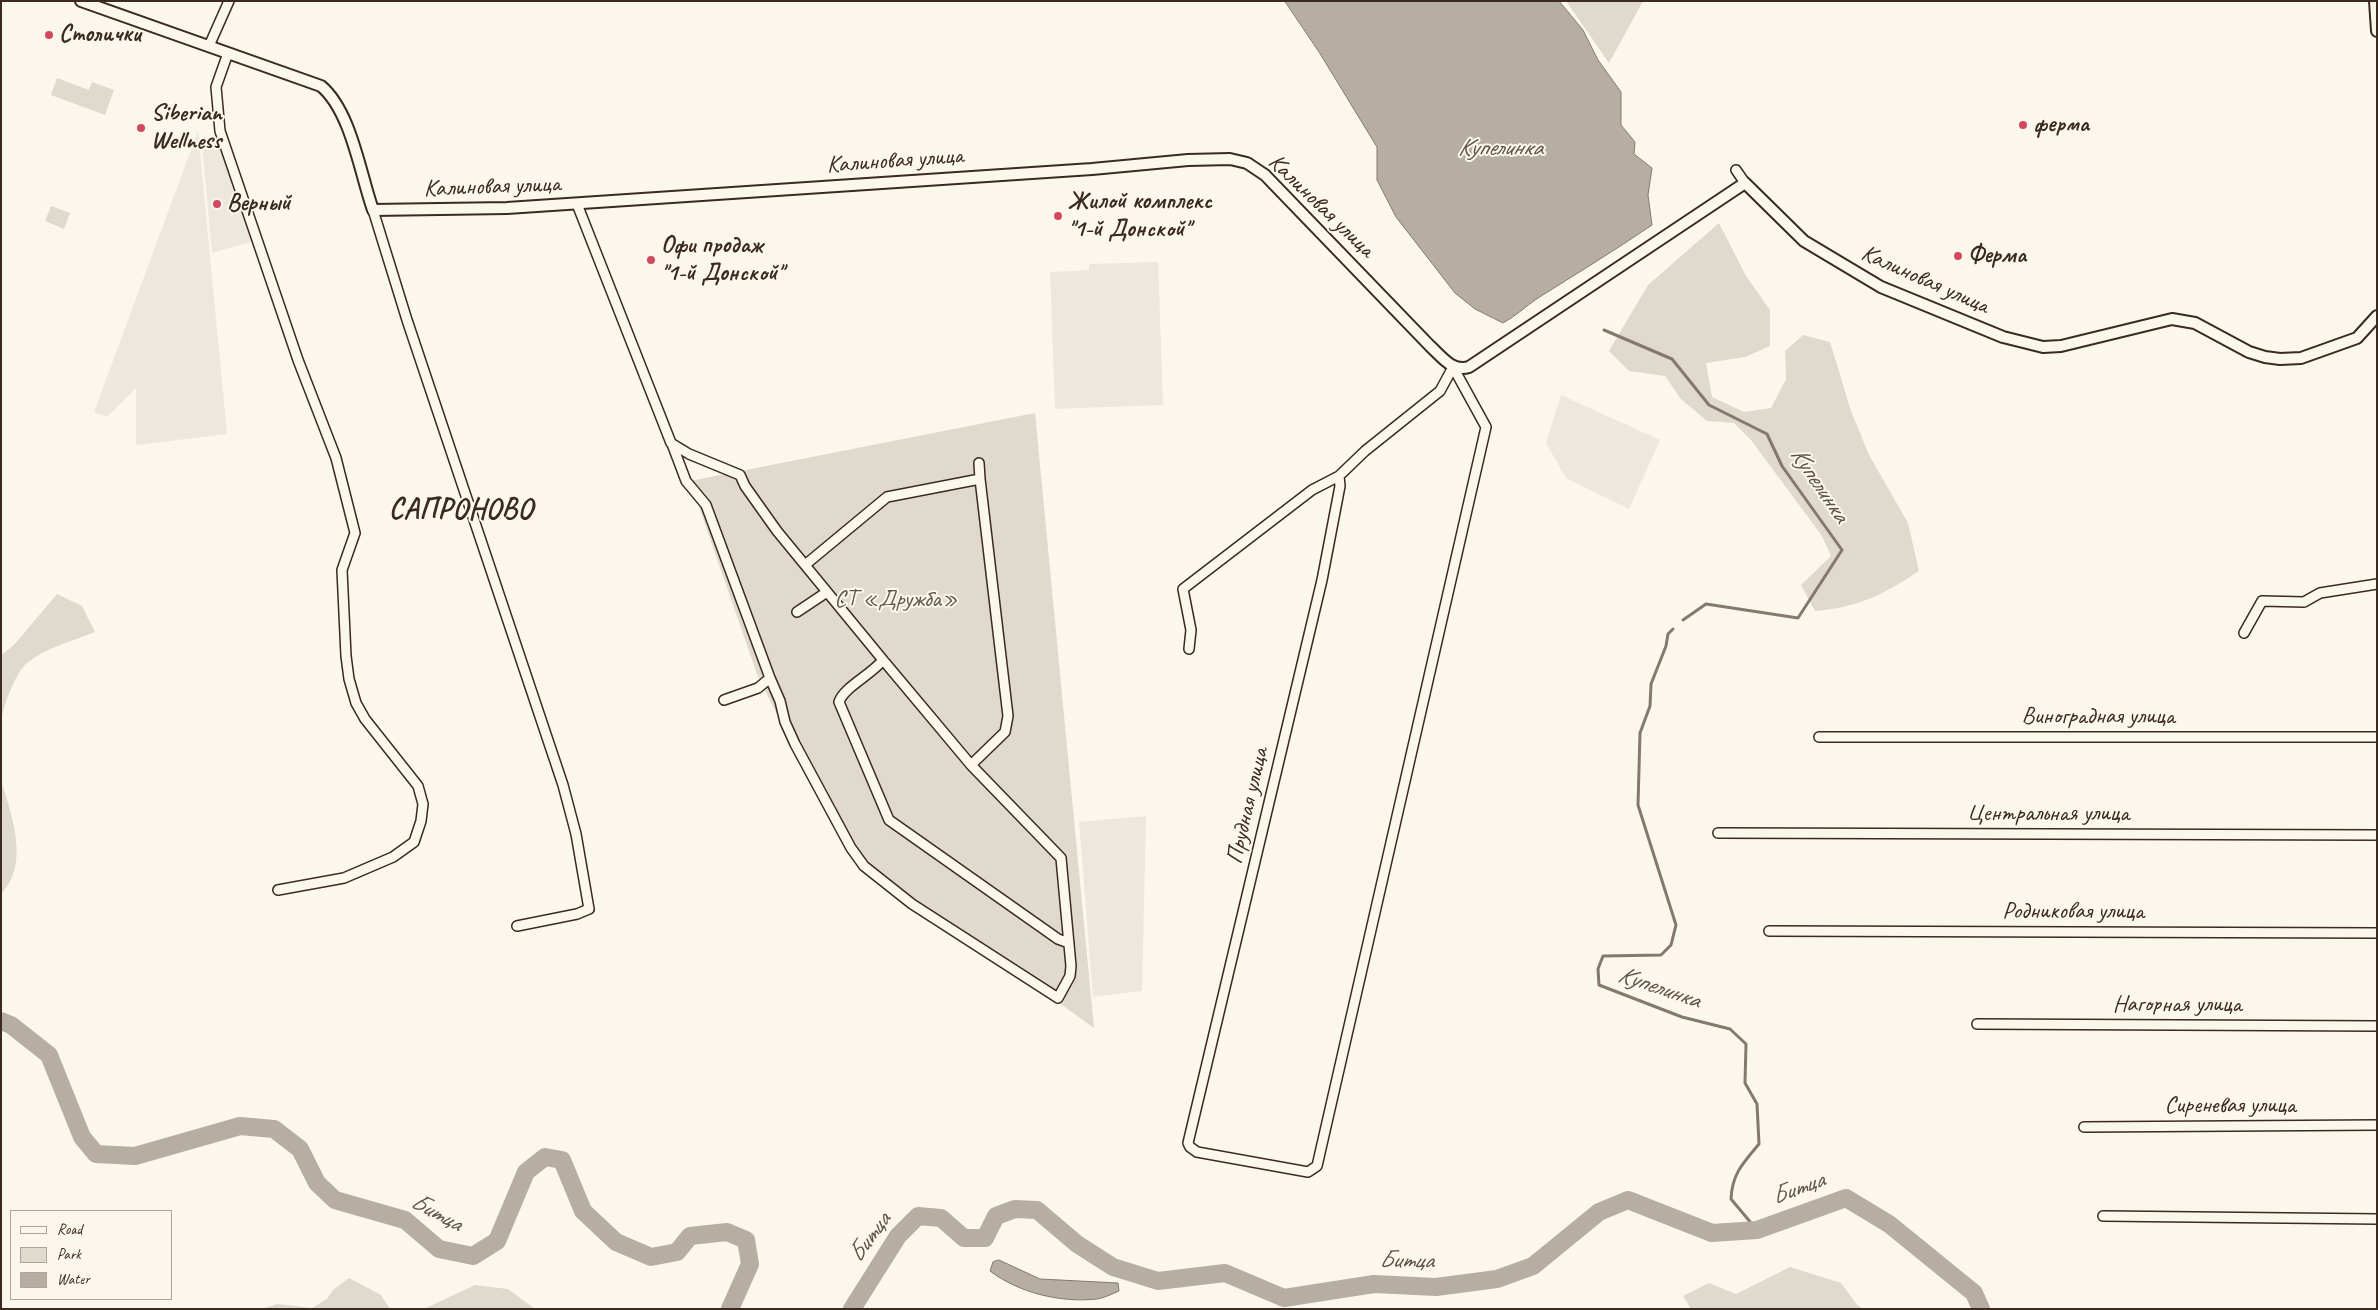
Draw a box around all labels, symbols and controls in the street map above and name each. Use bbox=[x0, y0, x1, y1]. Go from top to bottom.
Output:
place label: Столички bbox=[59, 21, 141, 49]
marker: Столички bbox=[43, 29, 55, 41]
place label: Siberian Wellness bbox=[151, 100, 222, 156]
place label: ферма bbox=[2033, 111, 2089, 139]
marker: ферма bbox=[2017, 119, 2029, 131]
marker: Siberian Wellness bbox=[135, 122, 147, 134]
water label: Купелинка bbox=[1458, 133, 1542, 163]
street label: Калиновая улица bbox=[826, 142, 964, 180]
street label: Калиновая улица bbox=[1262, 148, 1380, 264]
street label: Калиновая улица bbox=[423, 170, 561, 204]
place label: Жилой комплекс "1-й Донской" bbox=[1068, 188, 1212, 244]
place label: Верный bbox=[227, 190, 291, 218]
marker: Верный bbox=[211, 198, 223, 210]
marker: Жилой комплекс "1-й Донской" bbox=[1052, 210, 1064, 222]
place label: Офи продаж "1-й Донской" bbox=[661, 232, 783, 288]
street label: Калиновая улица bbox=[1857, 239, 1993, 321]
place label: Ферма bbox=[1968, 242, 2026, 270]
marker: Ферма bbox=[1952, 250, 1964, 262]
marker: Офи продаж "1-й Донской" bbox=[645, 254, 657, 266]
water label: Купелинка bbox=[1783, 442, 1855, 528]
district label: САПРОНОВО bbox=[384, 493, 538, 527]
park label: СТ «Дружба» bbox=[834, 586, 958, 614]
street label: Виноградная улица bbox=[2021, 703, 2175, 731]
street label: Прудная улица bbox=[1221, 745, 1275, 867]
street label: Центральная улица bbox=[1967, 800, 2129, 828]
street label: Родниковая улица bbox=[2002, 898, 2144, 926]
water label: Купелинка bbox=[1614, 960, 1704, 1016]
street label: Нагорная улица bbox=[2113, 991, 2241, 1019]
street label: Сиреневая улица bbox=[2164, 1092, 2296, 1120]
water label: Битца bbox=[1767, 1166, 1829, 1212]
water label: Битца bbox=[405, 1187, 467, 1239]
water label: Битца bbox=[842, 1207, 898, 1269]
legend bbox=[10, 1210, 172, 1300]
text: Road bbox=[57, 1220, 82, 1239]
text: Park bbox=[57, 1245, 81, 1264]
water label: Битца bbox=[1379, 1246, 1433, 1276]
text: Water bbox=[57, 1270, 90, 1289]

